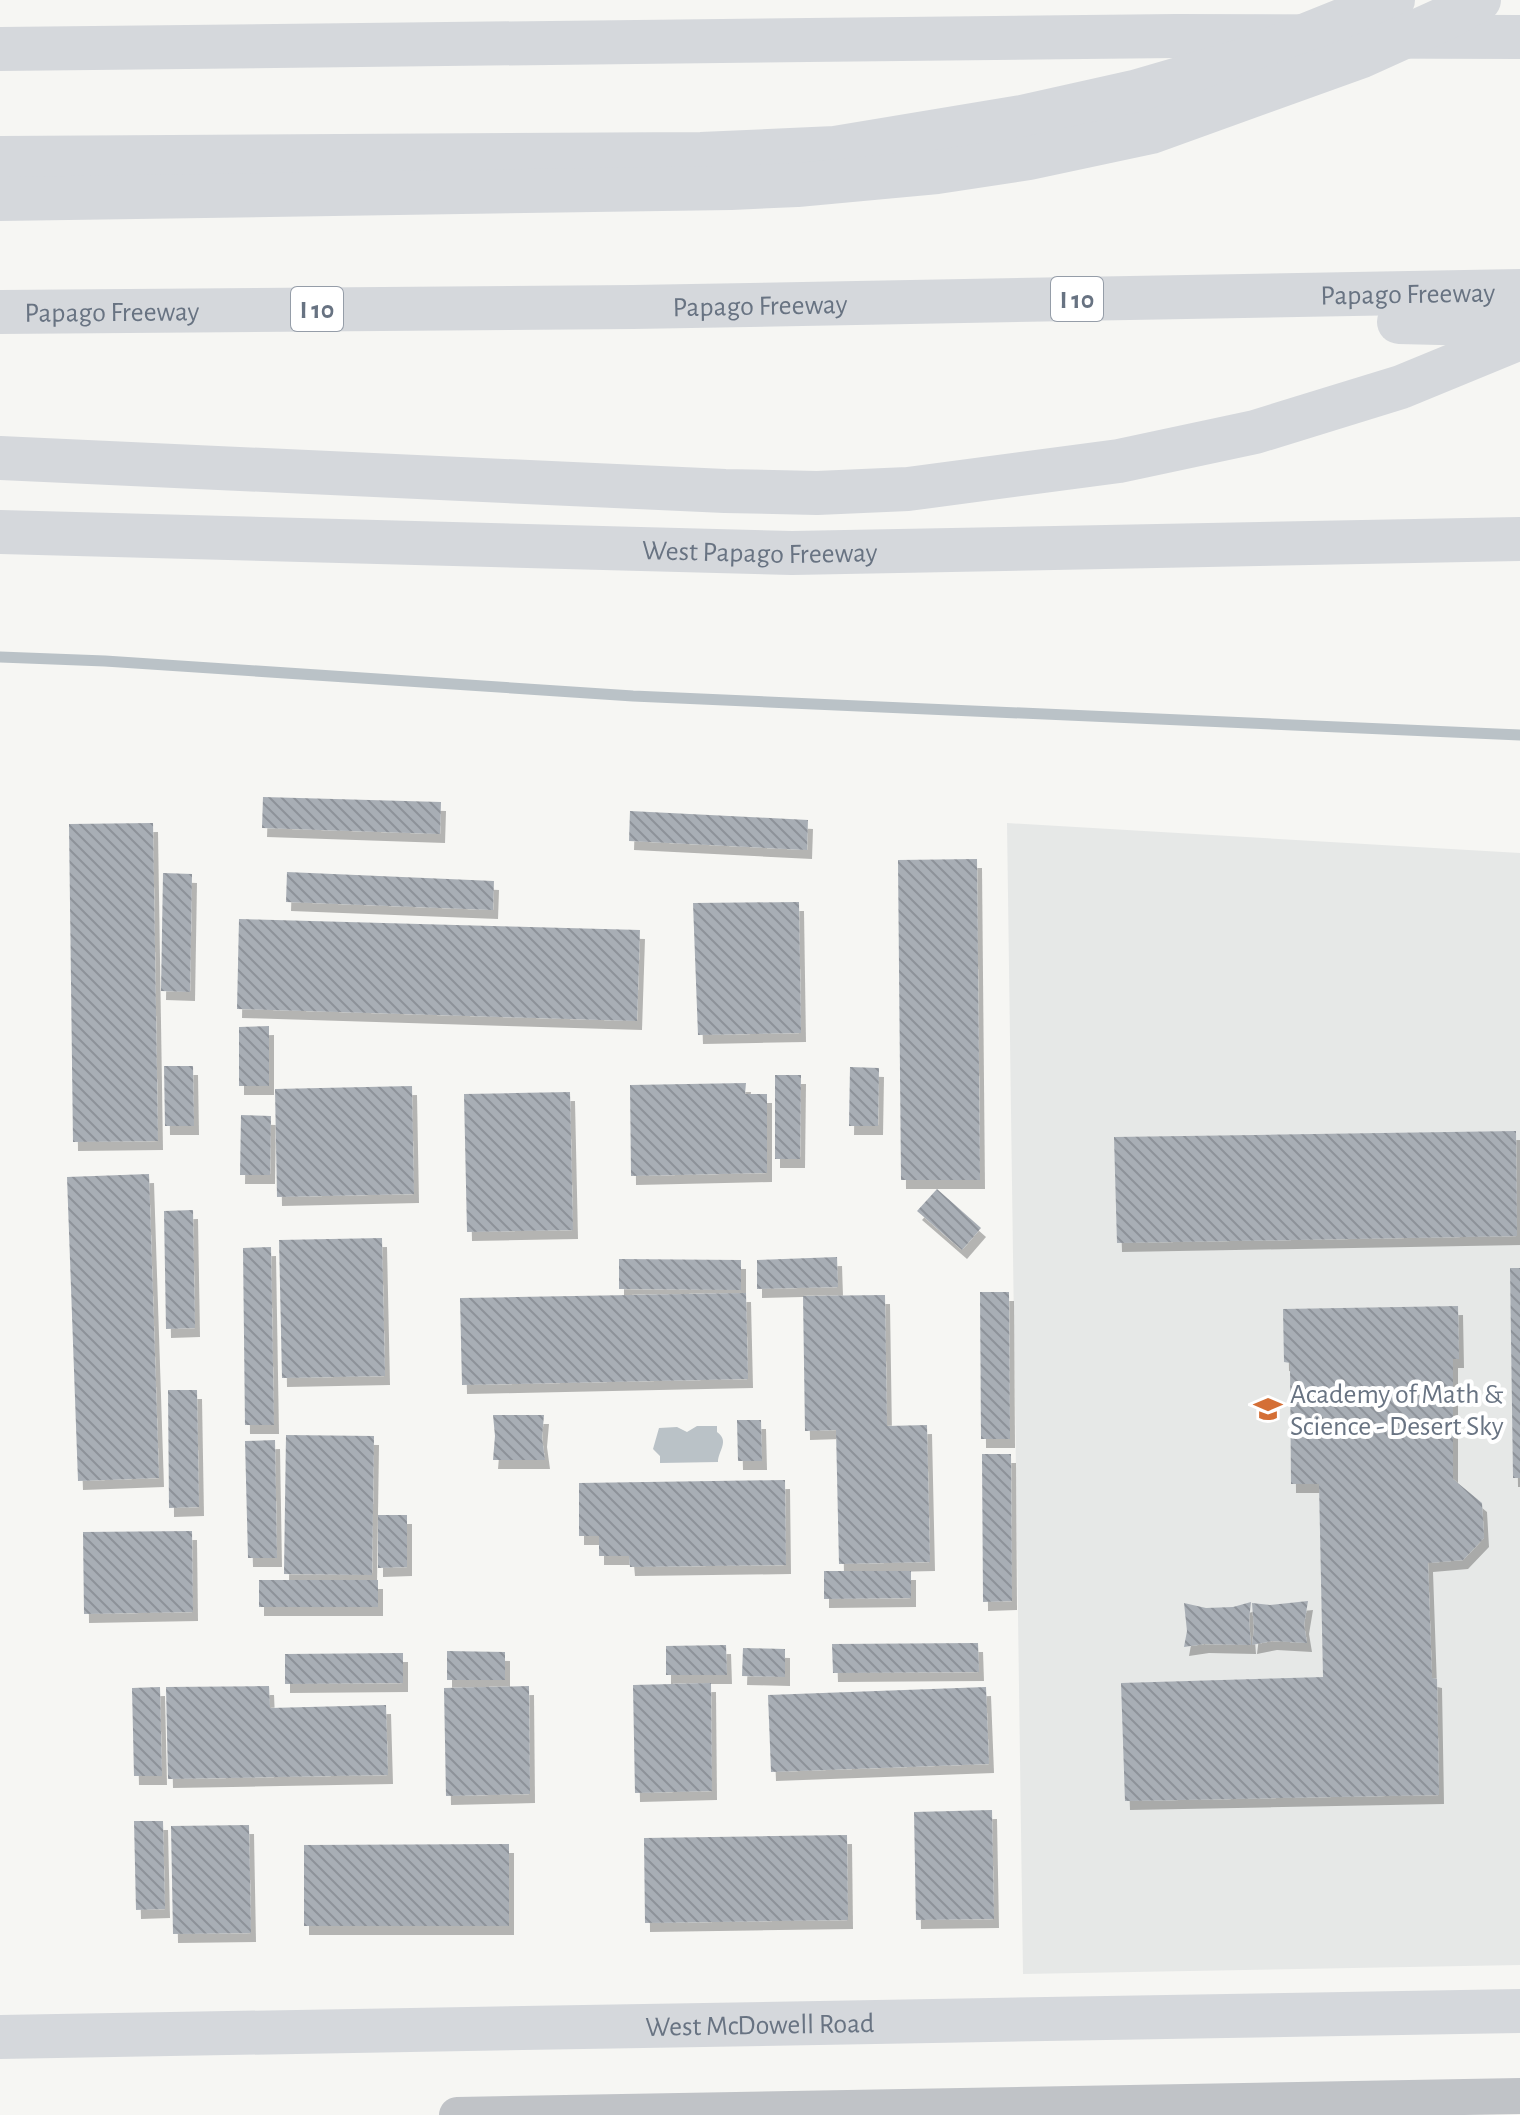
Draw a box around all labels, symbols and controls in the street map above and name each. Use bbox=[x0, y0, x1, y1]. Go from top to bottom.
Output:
road number: I 10 bbox=[1051, 277, 1103, 321]
street label: Papago Freeway bbox=[1320, 279, 1496, 311]
road number: I 10 bbox=[291, 287, 343, 331]
street label: Papago Freeway bbox=[672, 291, 848, 322]
street label: Papago Freeway bbox=[24, 298, 200, 328]
street label: West Papago Freeway bbox=[642, 537, 878, 569]
place label: Academy of Math & Science - Desert Sky bbox=[1290, 1381, 1504, 1441]
school or university icon: Academy of Math & Science - Desert Sky bbox=[1253, 1394, 1283, 1424]
street label: West McDowell Road bbox=[645, 2010, 875, 2042]

